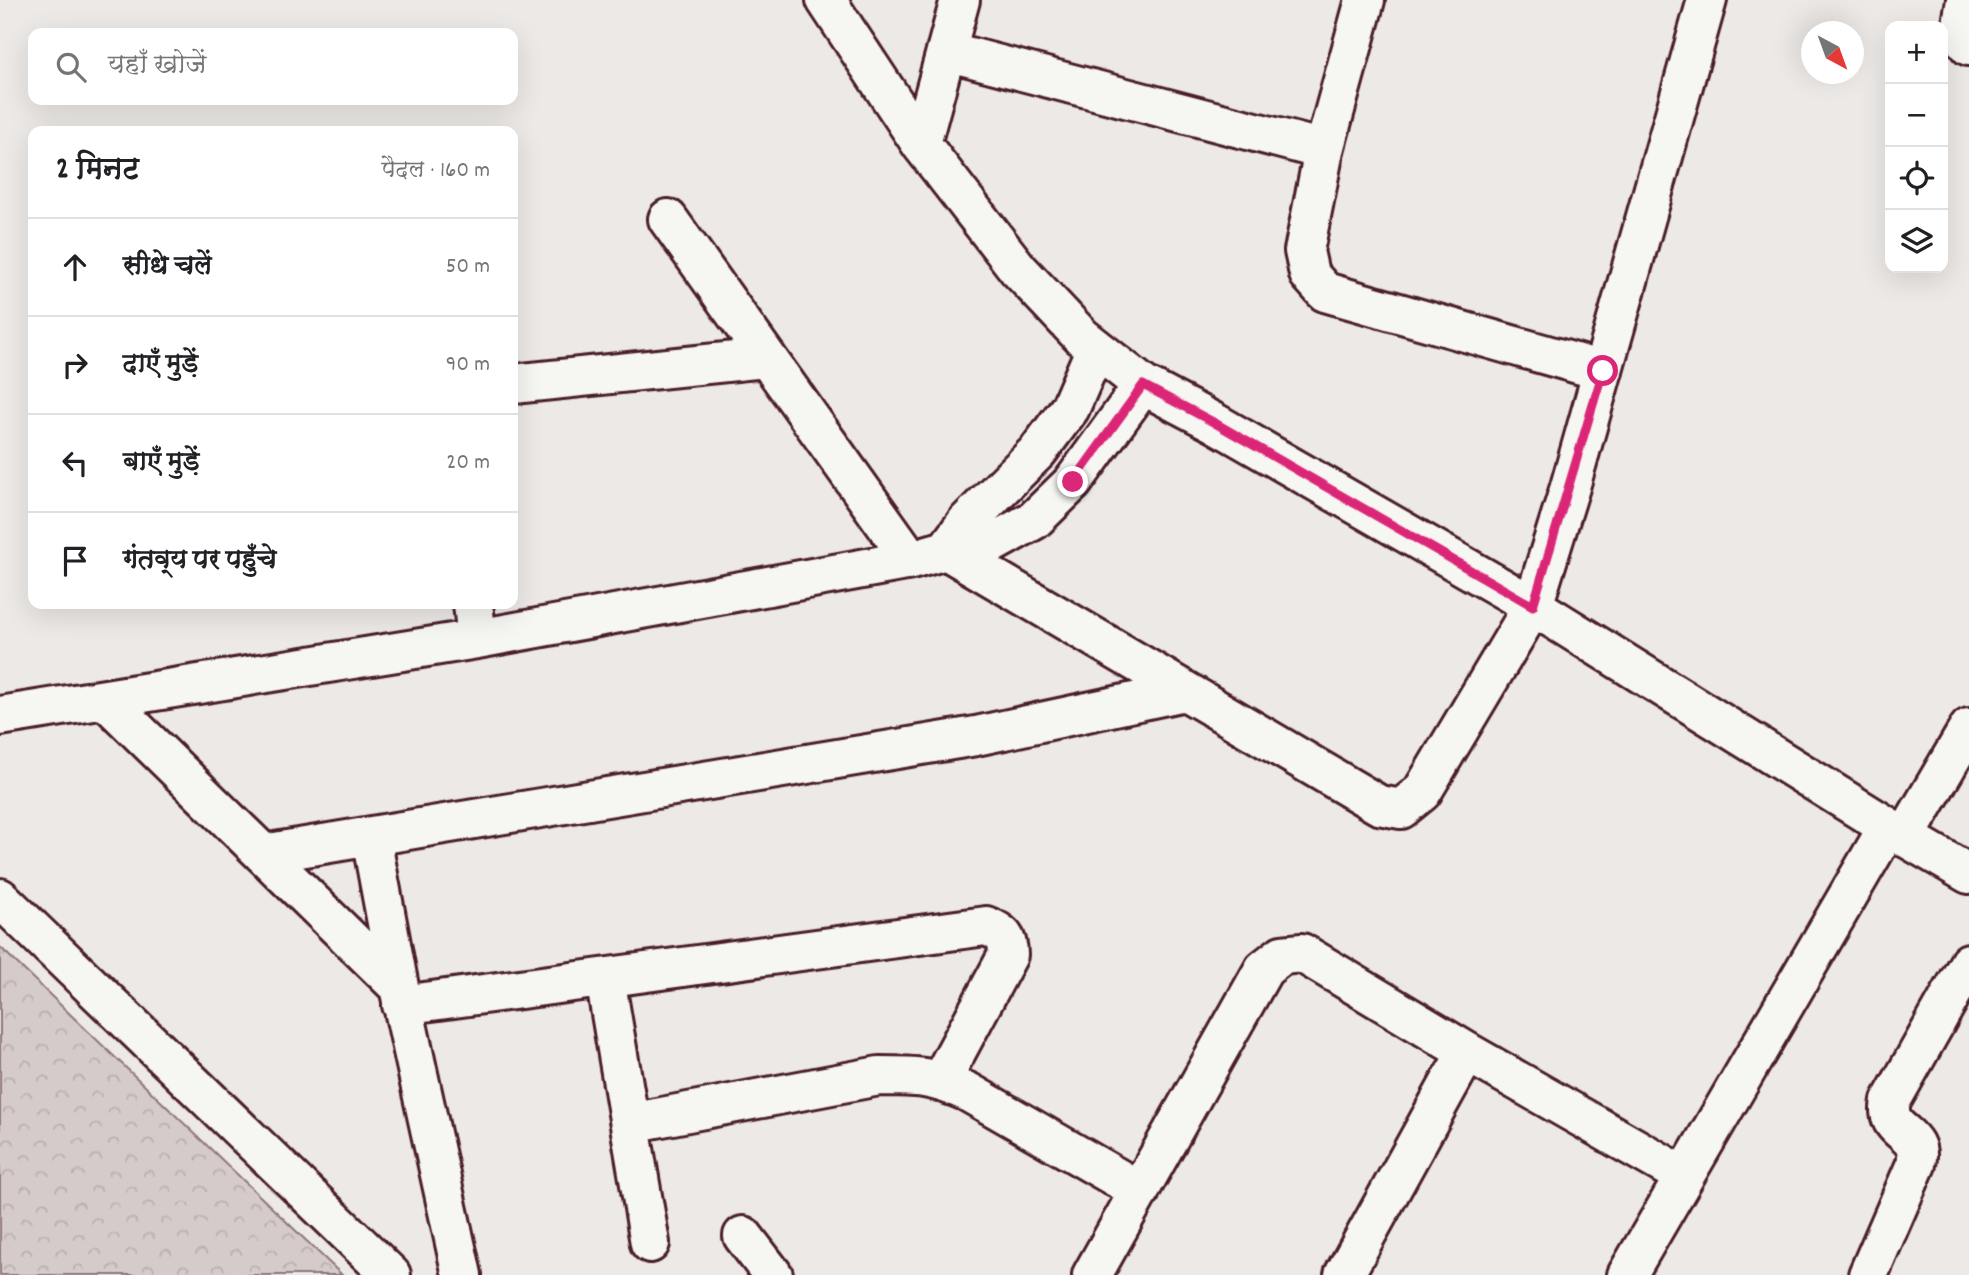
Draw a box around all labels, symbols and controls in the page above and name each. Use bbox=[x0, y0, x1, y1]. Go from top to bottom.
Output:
north arrow bbox=[1801, 21, 1864, 84]
map controls bbox=[1885, 21, 1948, 273]
button: + bbox=[1885, 21, 1948, 84]
search box bbox=[28, 28, 518, 105]
icon: search bbox=[52, 48, 90, 86]
text: यहाँ खोजें bbox=[108, 48, 206, 85]
button: − bbox=[1885, 84, 1948, 147]
button: locate bbox=[1885, 147, 1948, 210]
text: 2 मिनट bbox=[56, 150, 139, 193]
text: पैदल · 160 m bbox=[382, 155, 490, 188]
button: layers bbox=[1885, 210, 1948, 273]
icon: ahead bbox=[56, 248, 94, 286]
text: सीधे चलें bbox=[123, 249, 212, 286]
text: 50 m bbox=[446, 251, 490, 284]
icon: right bbox=[56, 346, 94, 384]
text: दाएँ मुड़ें bbox=[123, 347, 198, 384]
text: 90 m bbox=[446, 349, 490, 382]
route start bbox=[1587, 355, 1618, 386]
icon: left bbox=[56, 444, 94, 482]
text: बाएँ मुड़ें bbox=[123, 445, 200, 482]
text: 20 m bbox=[446, 447, 490, 480]
route end bbox=[1057, 466, 1088, 497]
icon: arrive bbox=[56, 542, 94, 580]
text: गंतव्य पर पहुँचे bbox=[123, 543, 277, 580]

